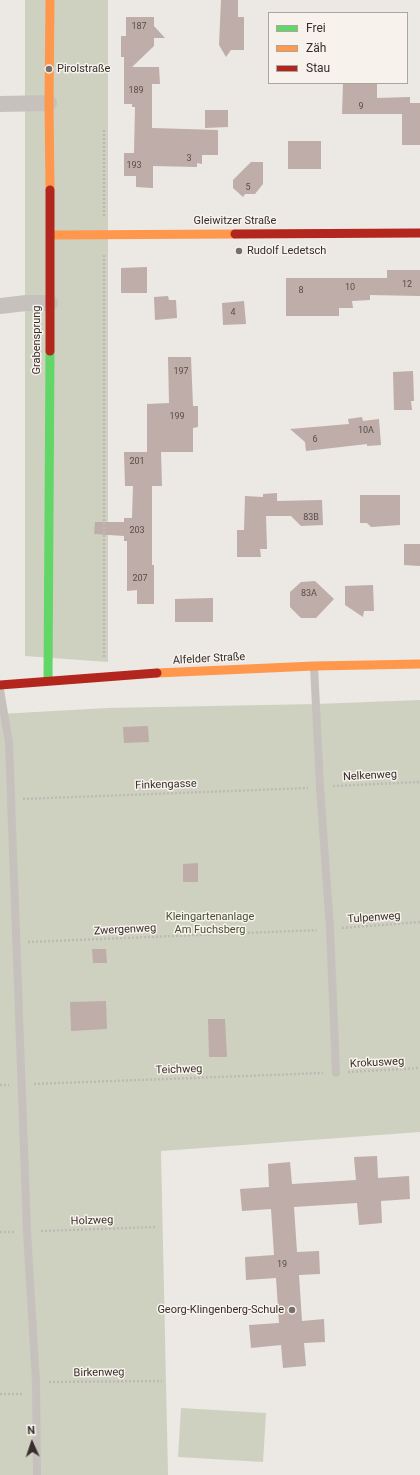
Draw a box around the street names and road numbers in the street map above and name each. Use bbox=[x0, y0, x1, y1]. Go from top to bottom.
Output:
street label: Gleiwitzer Straße bbox=[194, 214, 276, 228]
street label: Grabensprung bbox=[30, 306, 44, 374]
street label: Alfelder Straße bbox=[172, 651, 246, 667]
street label: Nelkenweg bbox=[343, 768, 397, 784]
street label: Finkengasse bbox=[135, 777, 197, 793]
street label: Tulpenweg bbox=[347, 910, 401, 926]
street label: Zwergenweg bbox=[93, 922, 157, 938]
street label: Krokusweg bbox=[349, 1055, 405, 1071]
street label: Teichweg bbox=[155, 1063, 203, 1077]
street label: Holzweg bbox=[71, 1214, 113, 1228]
street label: Birkenweg bbox=[73, 1366, 125, 1380]

